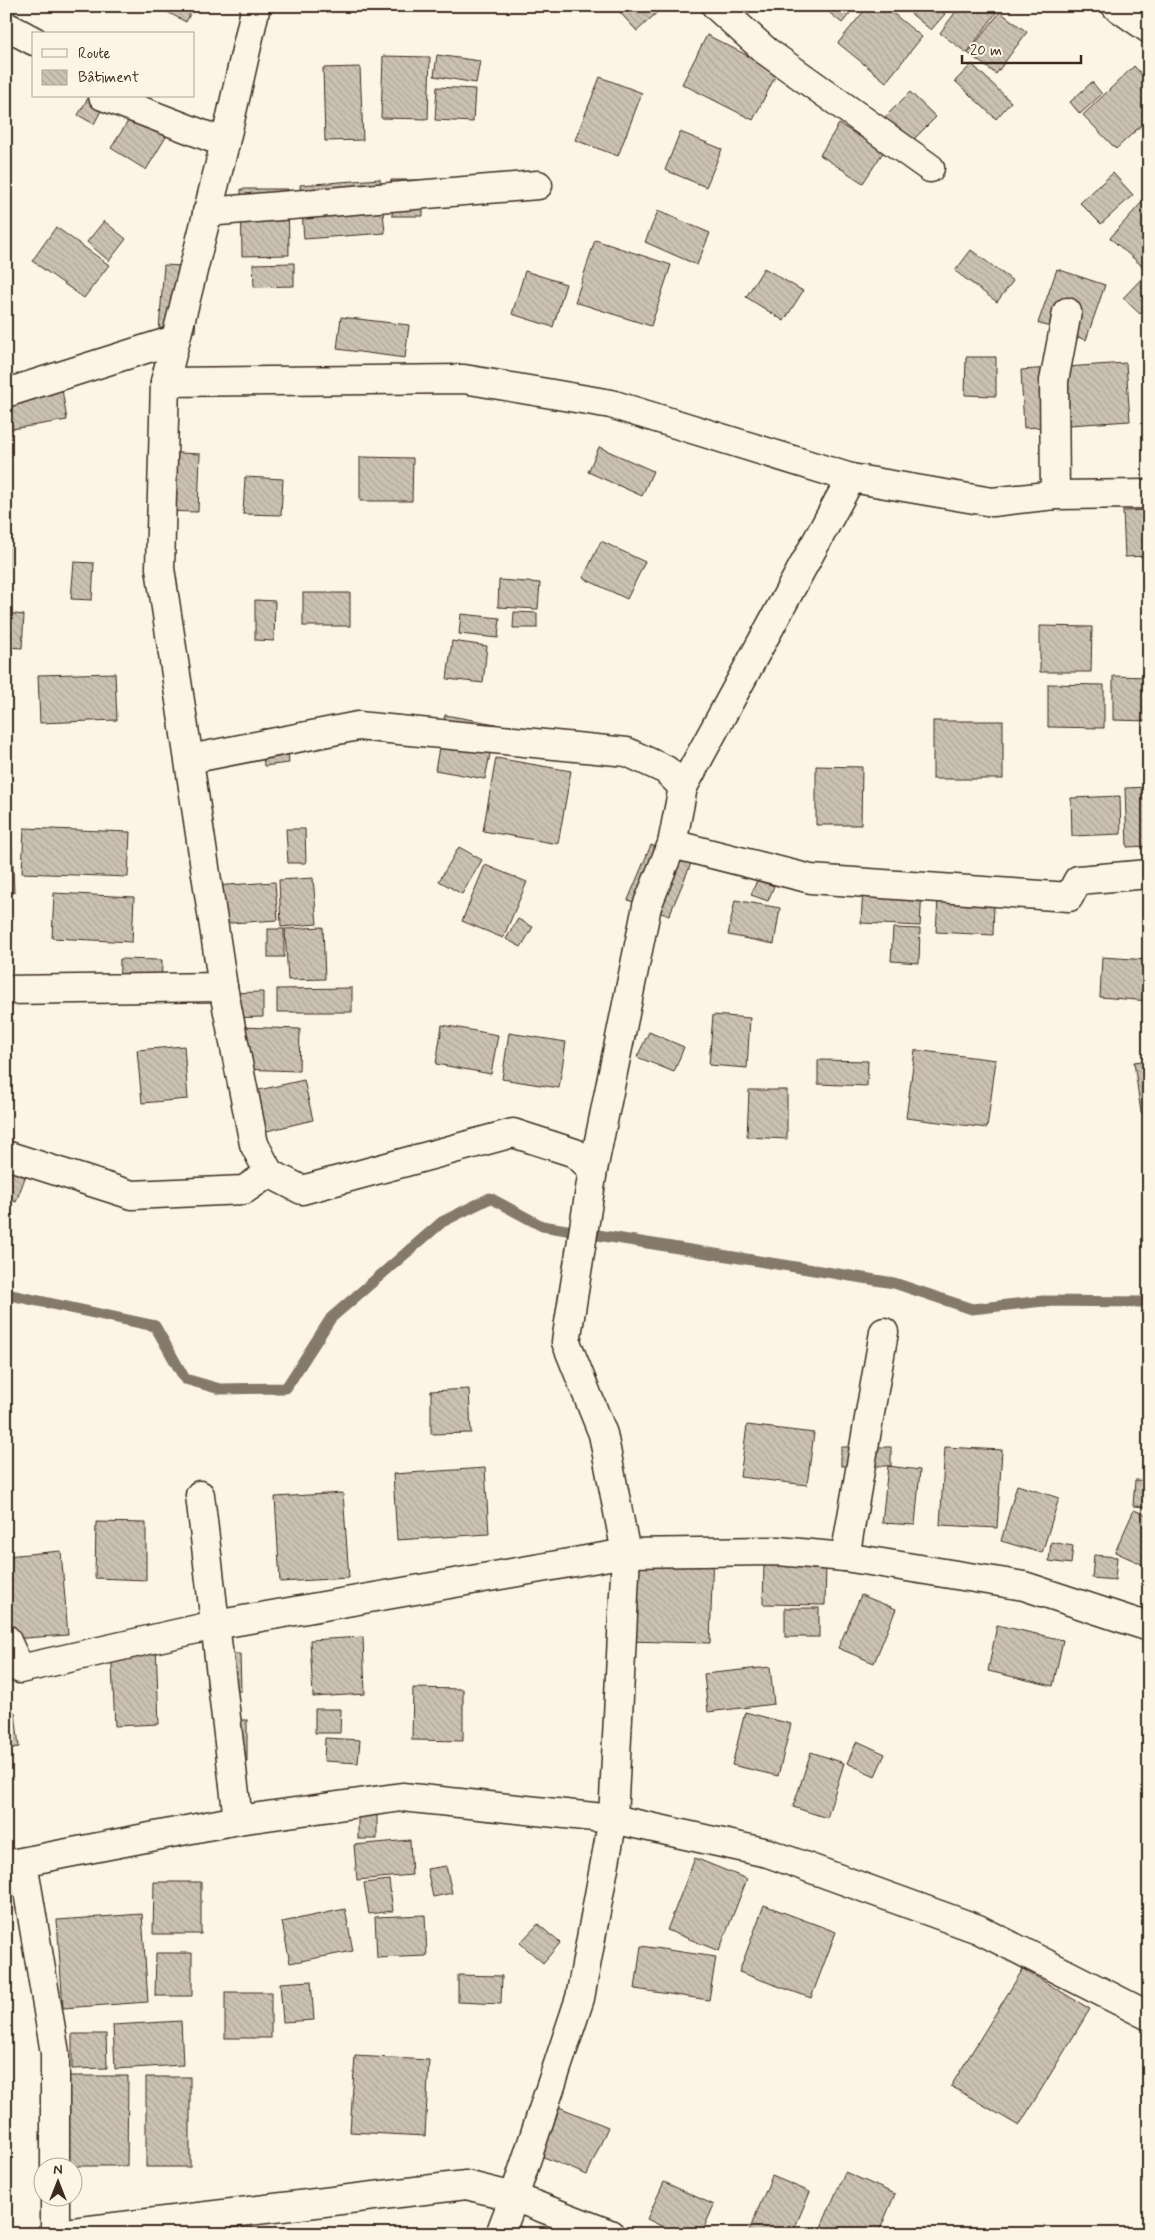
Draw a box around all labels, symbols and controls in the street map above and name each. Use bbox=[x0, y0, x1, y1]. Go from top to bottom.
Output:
legend bbox=[32, 32, 195, 98]
scale bar bbox=[962, 32, 1081, 64]
text: 20 m bbox=[970, 41, 1002, 61]
text: Route bbox=[78, 44, 111, 64]
text: Bâtiment bbox=[78, 68, 139, 88]
north arrow bbox=[32, 2158, 82, 2208]
text: N bbox=[53, 2161, 63, 2179]

